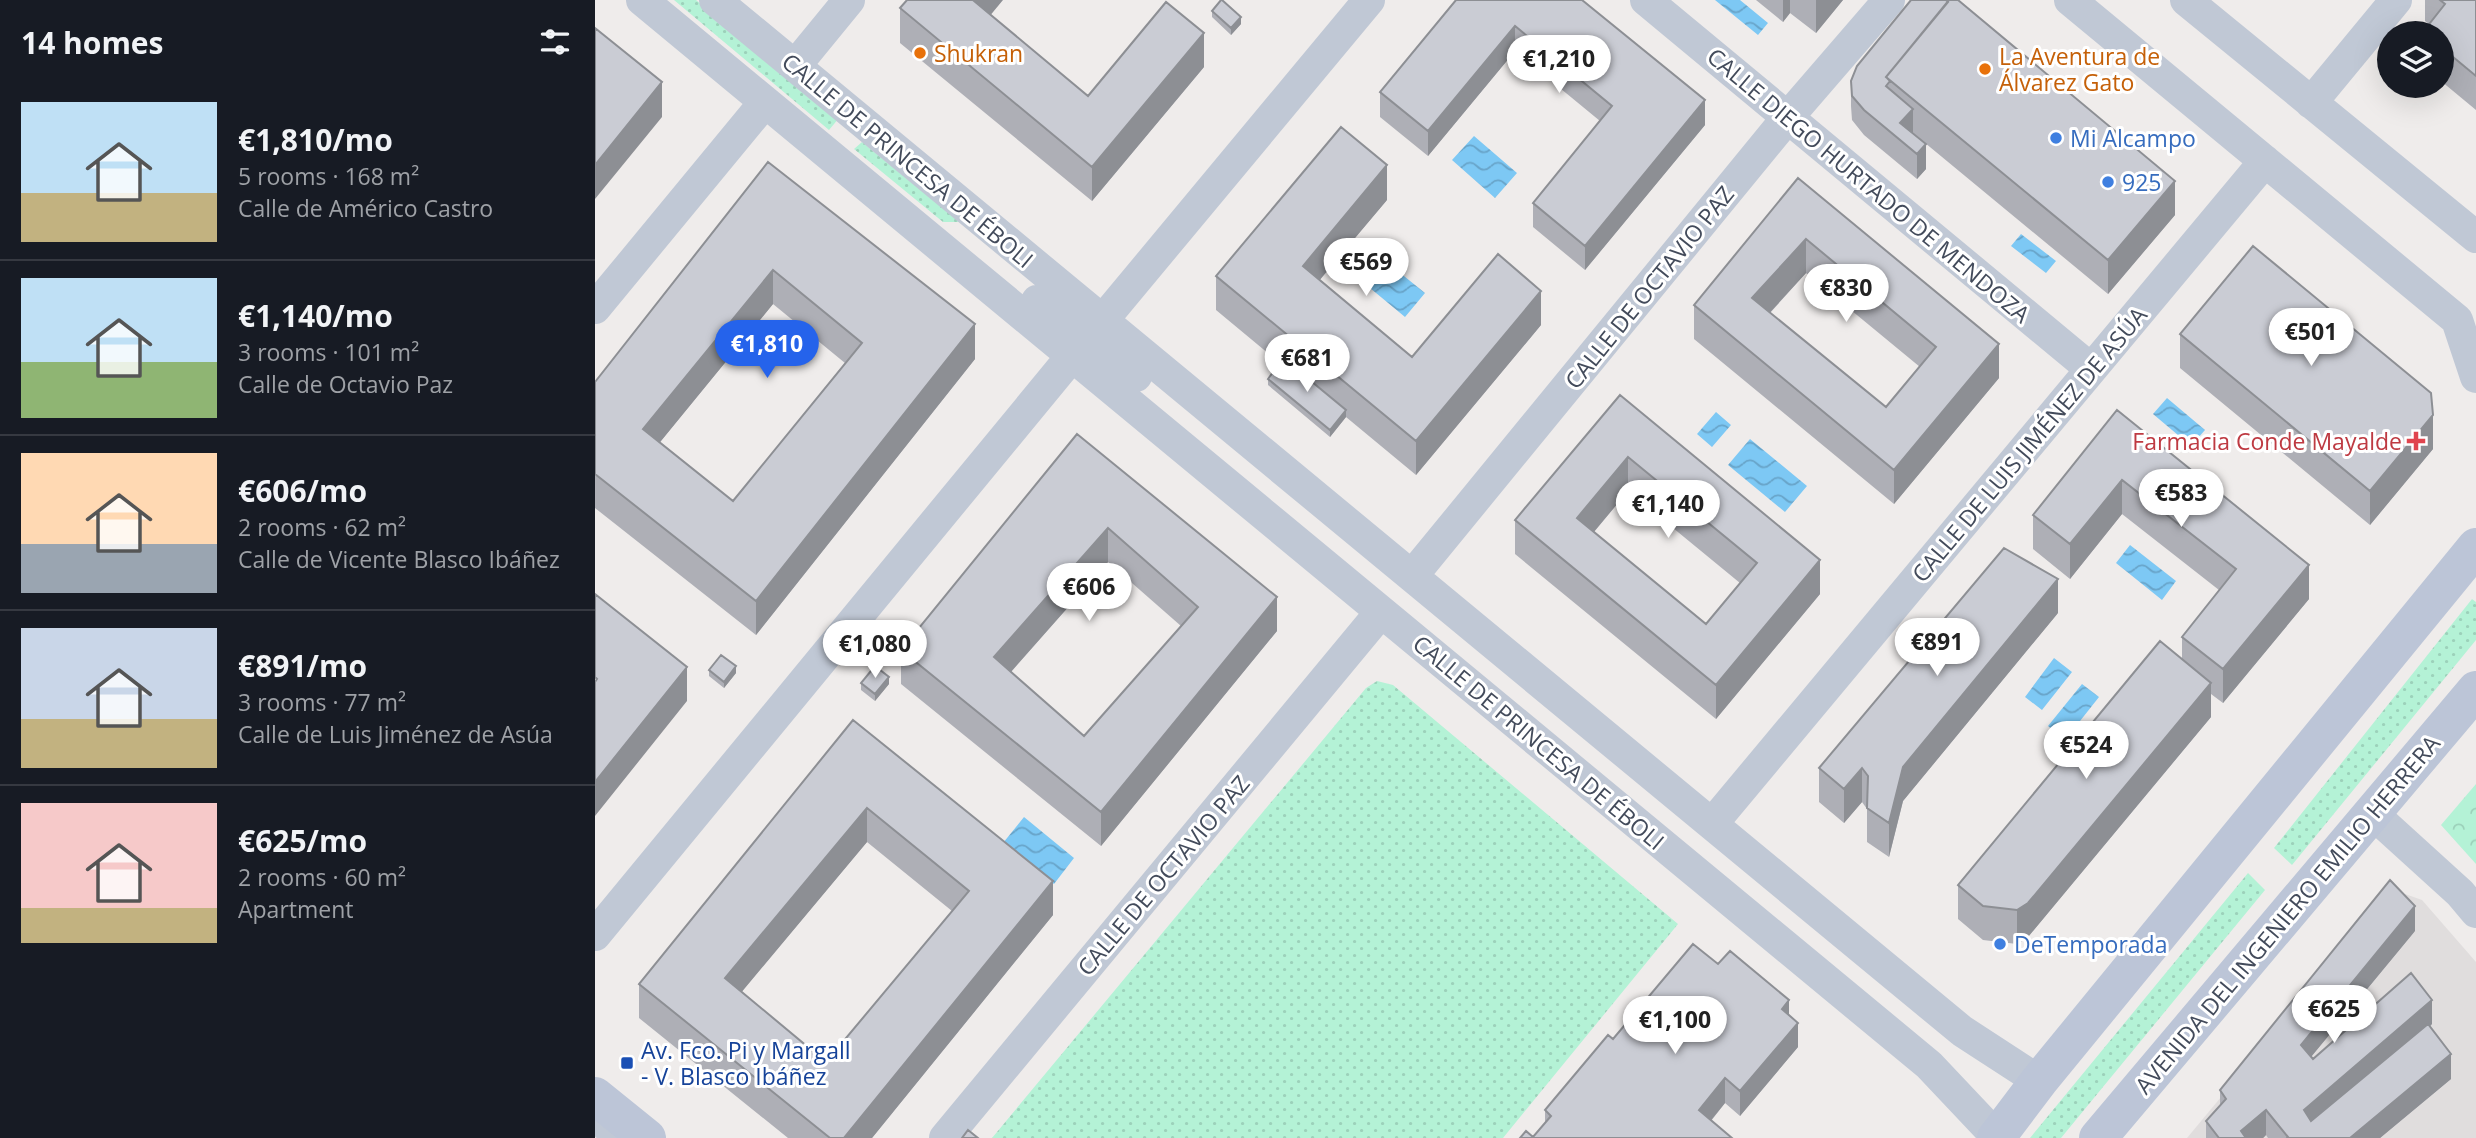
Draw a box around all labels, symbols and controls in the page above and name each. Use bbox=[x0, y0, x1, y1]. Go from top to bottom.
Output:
map controls bbox=[2377, 21, 2454, 98]
button: layers bbox=[2377, 21, 2454, 98]
text: 14 homes bbox=[21, 22, 164, 63]
icon: filters bbox=[536, 23, 574, 61]
pin: €1,210 bbox=[1502, 36, 1616, 95]
place label: Shukran bbox=[934, 37, 1023, 69]
street label: CALLE DIEGO HURTADO DE MENDOZA bbox=[1701, 40, 2038, 330]
place label: La Aventura de Álvarez Gato bbox=[1999, 40, 2160, 98]
text: €1,210 bbox=[1523, 42, 1595, 74]
street label: CALLE DE PRINCESA DE ÉBOLI bbox=[776, 45, 1040, 275]
marker: Shukran bbox=[912, 45, 928, 61]
marker: La Aventura de Álvarez Gato bbox=[1977, 61, 1993, 77]
text: €1,810/mo bbox=[238, 119, 393, 160]
place label: Mi Alcampo bbox=[2070, 122, 2196, 154]
icon: home bbox=[77, 130, 161, 214]
marker: Mi Alcampo bbox=[2048, 130, 2064, 146]
text: 5 rooms · 168 m² bbox=[238, 160, 419, 192]
place label: 925 bbox=[2122, 166, 2161, 198]
marker: 925 bbox=[2100, 174, 2116, 190]
street label: CALLE DE OCTAVIO PAZ bbox=[1557, 179, 1741, 395]
text: Calle de Américo Castro bbox=[238, 192, 493, 224]
pin: €569 bbox=[1325, 238, 1407, 298]
text: €569 bbox=[1340, 245, 1392, 277]
pin: €830 bbox=[1805, 264, 1887, 324]
text: €830 bbox=[1820, 271, 1872, 303]
text: €1,140/mo bbox=[238, 295, 393, 336]
street label: CALLE DE LUIS JIMÉNEZ DE ASÚA bbox=[1904, 299, 2154, 588]
icon: home bbox=[77, 306, 161, 390]
pin: €501 bbox=[2270, 308, 2352, 368]
text: €501 bbox=[2285, 315, 2337, 347]
pin: €1,810 bbox=[710, 320, 824, 380]
text: €1,810 bbox=[731, 327, 803, 359]
pin: €681 bbox=[1266, 334, 1348, 394]
text: 3 rooms · 101 m² bbox=[238, 336, 419, 368]
text: €681 bbox=[1281, 341, 1333, 373]
text: Calle de Octavio Paz bbox=[238, 368, 453, 400]
place label: Farmacia Conde Mayalde bbox=[2132, 425, 2402, 457]
marker: Farmacia Conde Mayalde bbox=[2408, 433, 2424, 449]
text: €606/mo bbox=[238, 470, 367, 511]
pin: €583 bbox=[2140, 470, 2222, 529]
text: €583 bbox=[2155, 476, 2207, 508]
pin: €1,140 bbox=[1611, 480, 1725, 540]
icon: home bbox=[77, 481, 161, 565]
text: €1,140 bbox=[1632, 487, 1704, 519]
text: 2 rooms · 62 m² bbox=[238, 511, 406, 543]
text: Calle de Vicente Blasco Ibáñez bbox=[238, 543, 560, 575]
pin: €606 bbox=[1048, 564, 1130, 623]
text: €606 bbox=[1063, 570, 1115, 602]
pin: €891 bbox=[1896, 618, 1978, 678]
pin: €1,080 bbox=[818, 620, 932, 680]
text: €891 bbox=[1911, 625, 1963, 657]
text: €1,080 bbox=[839, 627, 911, 659]
street label: CALLE DE PRINCESA DE ÉBOLI bbox=[1407, 627, 1671, 857]
text: €891/mo bbox=[238, 645, 367, 686]
icon: home bbox=[77, 656, 161, 740]
text: 3 rooms · 77 m² bbox=[238, 686, 406, 718]
text: Calle de Luis Jiménez de Asúa bbox=[238, 718, 553, 750]
pin: €524 bbox=[2045, 722, 2127, 781]
text: €524 bbox=[2060, 728, 2112, 760]
street label: AVENIDA DEL INGENIERO EMILIO HERRERA bbox=[2127, 728, 2447, 1100]
street label: CALLE DE OCTAVIO PAZ bbox=[1070, 768, 1256, 982]
text: €625/mo bbox=[238, 820, 367, 861]
icon: home bbox=[77, 831, 161, 915]
text: 2 rooms · 60 m² bbox=[238, 861, 406, 893]
text: Apartment bbox=[238, 893, 354, 925]
place label: DeTemporada bbox=[2014, 928, 2167, 960]
marker: DeTemporada bbox=[1992, 936, 2008, 952]
pin: €625 bbox=[2293, 986, 2375, 1045]
text: €625 bbox=[2308, 992, 2360, 1024]
pin: €1,100 bbox=[1618, 996, 1732, 1056]
text: €1,100 bbox=[1639, 1003, 1711, 1035]
place label: Av. Fco. Pi y Margall - V. Blasco Ibáñez bbox=[641, 1034, 851, 1092]
marker: Av. Fco. Pi y Margall - V. Blasco Ibáñez bbox=[619, 1055, 635, 1071]

